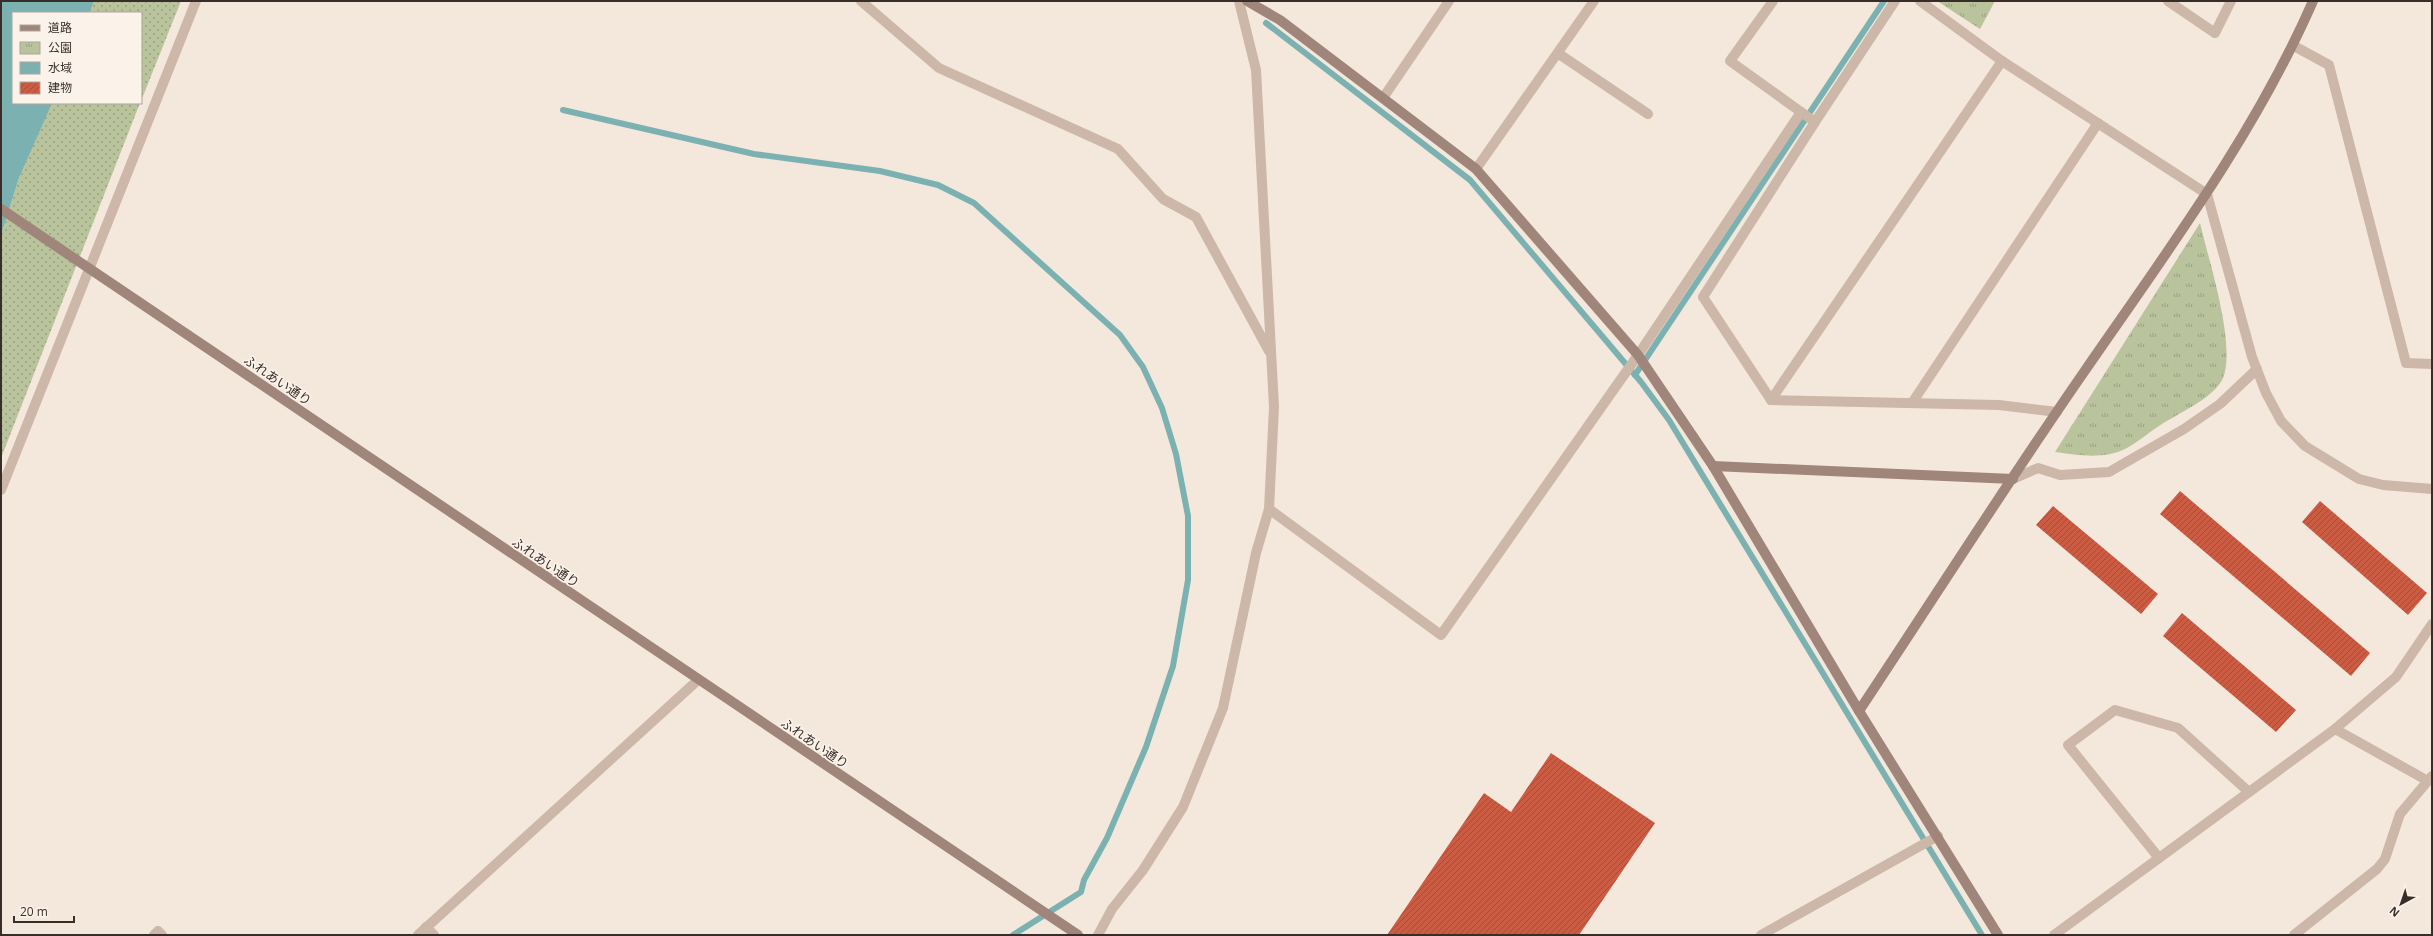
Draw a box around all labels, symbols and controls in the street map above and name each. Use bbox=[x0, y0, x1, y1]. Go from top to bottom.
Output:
legend bbox=[12, 12, 142, 104]
text: 道路 bbox=[48, 19, 72, 36]
text: 公園 bbox=[48, 39, 72, 56]
text: 水域 bbox=[48, 59, 72, 76]
text: 建物 bbox=[48, 79, 72, 96]
street label: ふれあい通り bbox=[241, 351, 315, 409]
street label: ふれあい通り bbox=[509, 533, 583, 591]
street label: ふれあい通り bbox=[778, 714, 852, 772]
north arrow bbox=[2381, 884, 2421, 924]
scale bar bbox=[14, 898, 74, 924]
text: 20 m bbox=[20, 903, 48, 920]
text: N bbox=[2386, 903, 2403, 921]

